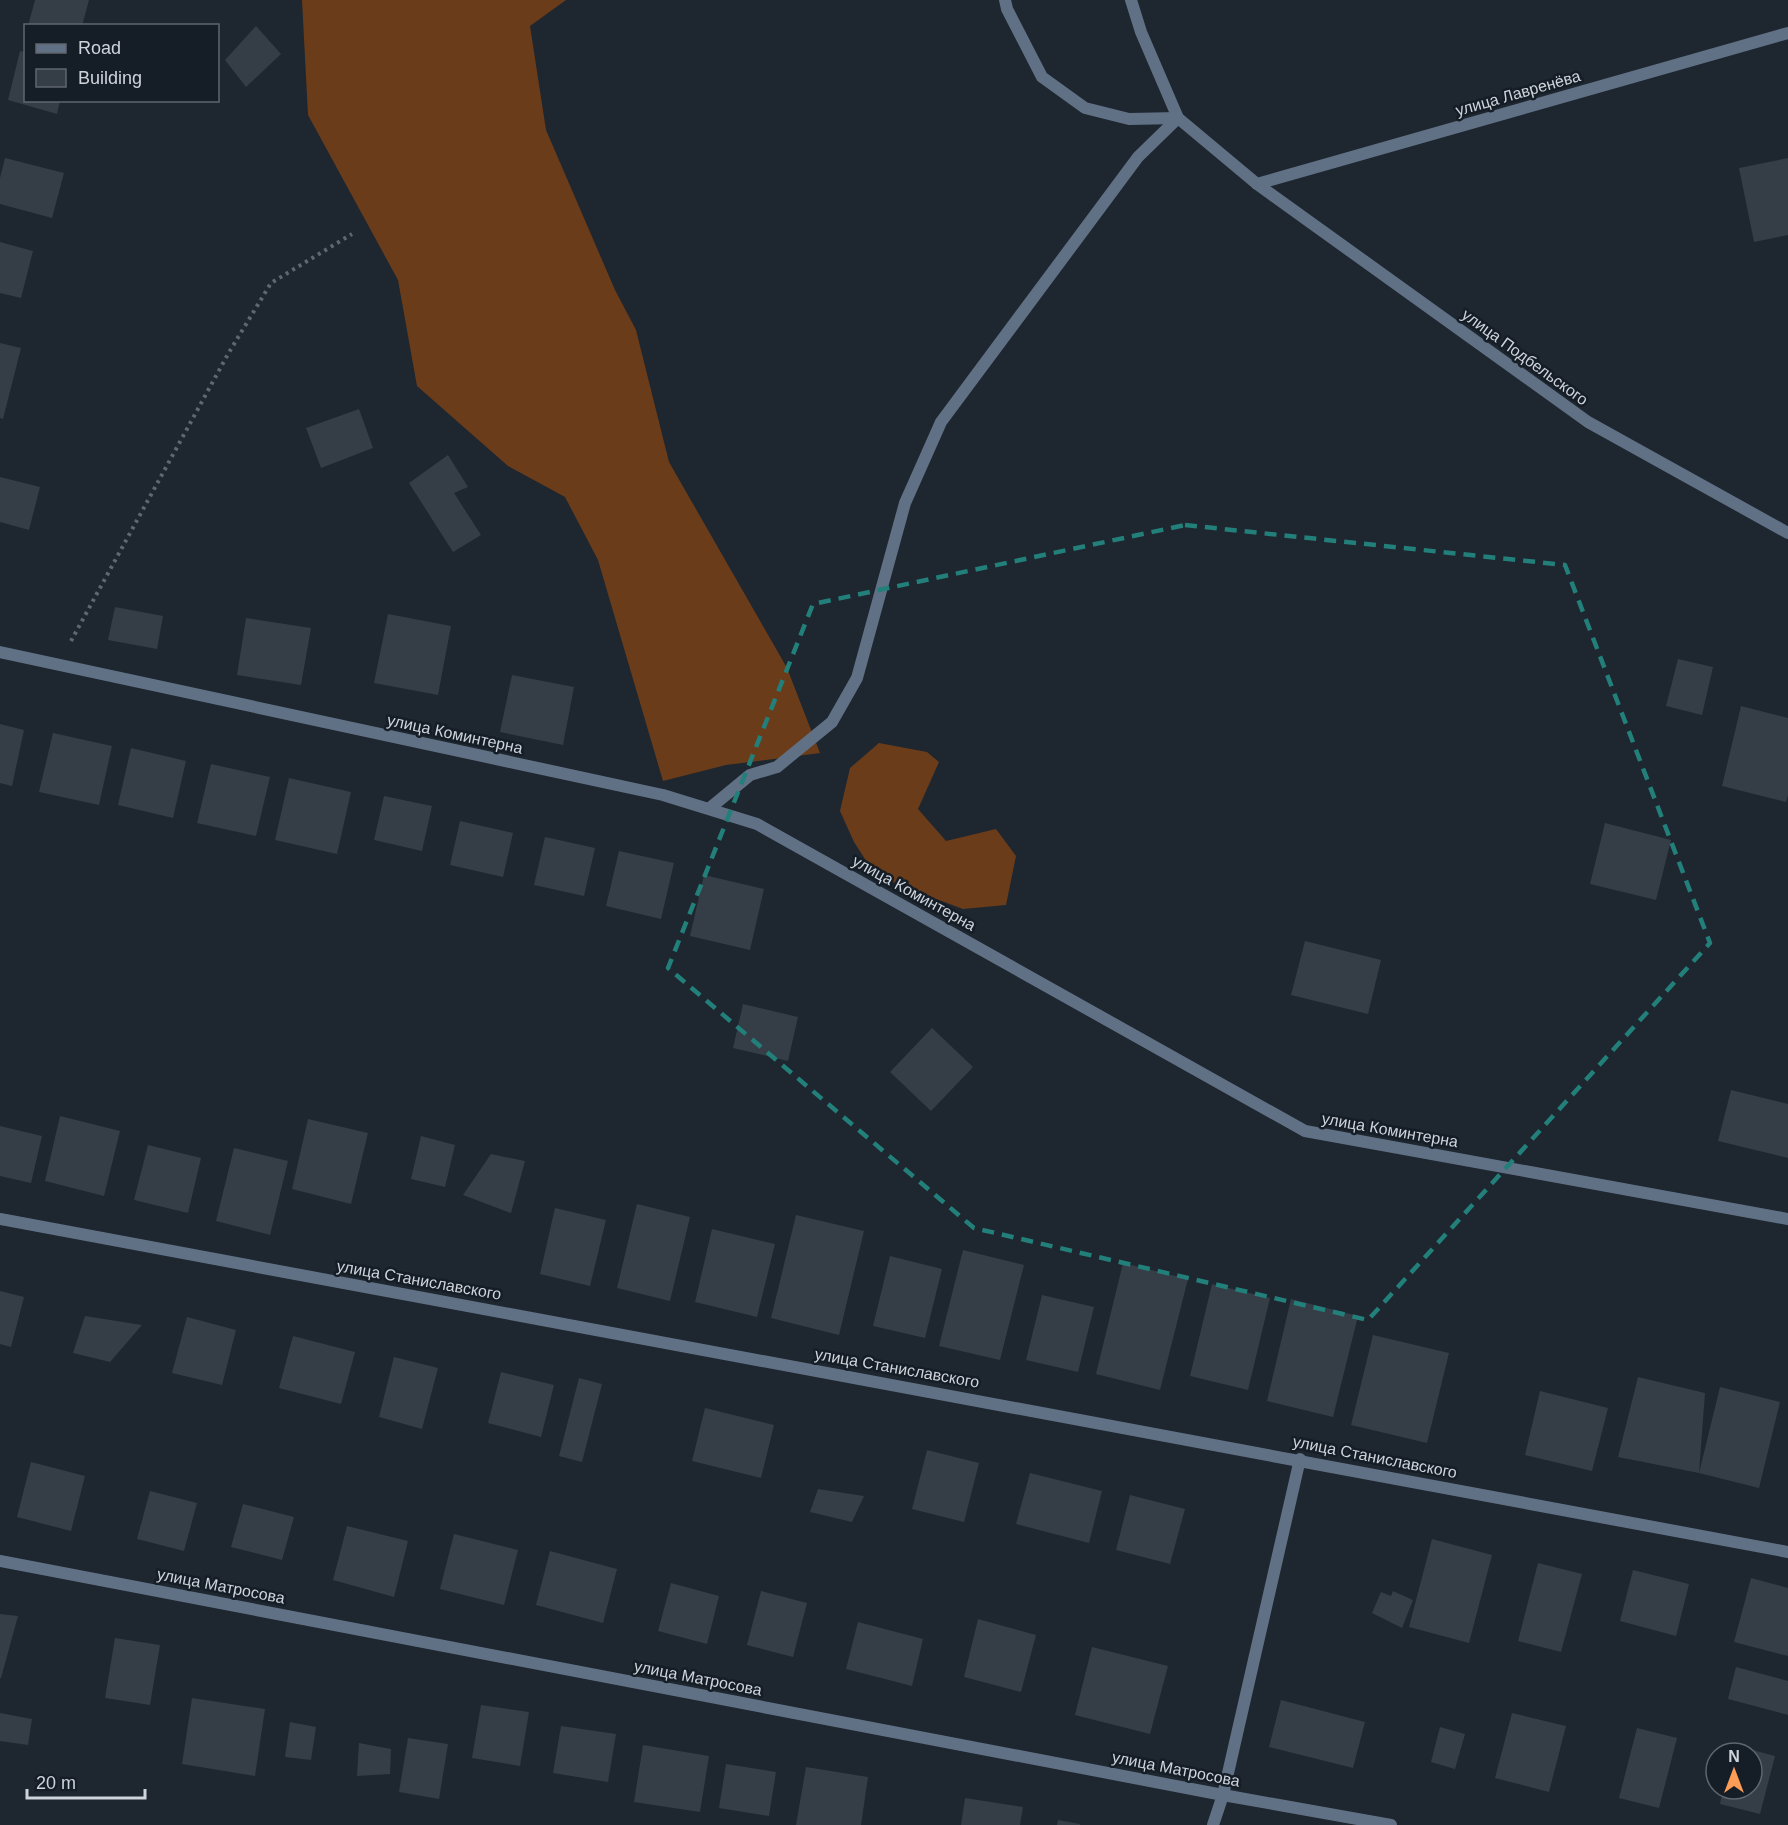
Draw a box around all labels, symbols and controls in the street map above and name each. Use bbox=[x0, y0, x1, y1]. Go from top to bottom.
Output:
legend bbox=[24, 24, 219, 102]
text: Road bbox=[78, 38, 121, 58]
street label: улица Лавренёва bbox=[1454, 67, 1582, 119]
text: Building bbox=[78, 68, 142, 88]
street label: улица Подбельского bbox=[1459, 306, 1591, 408]
street label: улица Коминтерна bbox=[386, 711, 524, 757]
street label: улица Коминтерна bbox=[849, 852, 979, 934]
street label: улица Коминтерна bbox=[1321, 1110, 1460, 1150]
street label: улица Станиславского bbox=[335, 1257, 503, 1303]
street label: улица Станиславского bbox=[813, 1345, 981, 1391]
street label: улица Станиславского bbox=[1291, 1433, 1459, 1481]
street label: улица Матросова bbox=[156, 1565, 286, 1607]
street label: улица Матросова bbox=[633, 1657, 763, 1699]
north arrow bbox=[1704, 1741, 1764, 1801]
street label: улица Матросова bbox=[1111, 1748, 1241, 1790]
text: N bbox=[1728, 1748, 1740, 1765]
scale bar bbox=[27, 1762, 146, 1800]
text: 20 m bbox=[36, 1773, 76, 1793]

